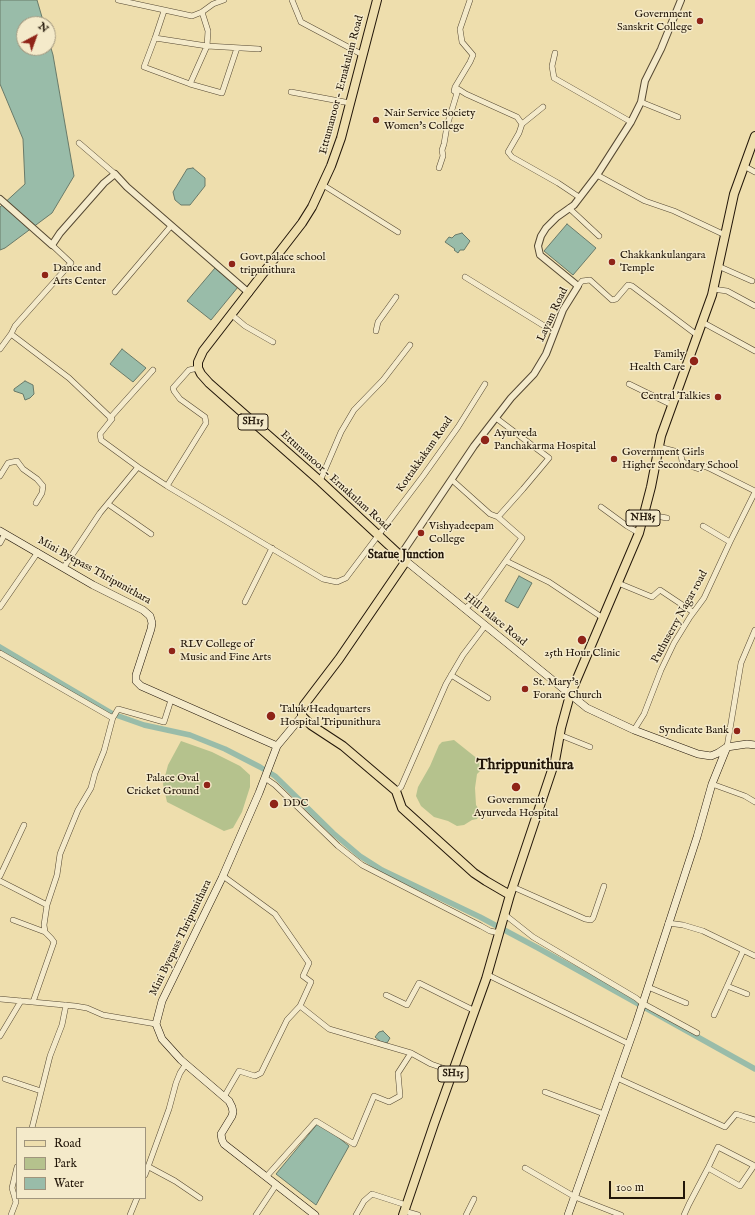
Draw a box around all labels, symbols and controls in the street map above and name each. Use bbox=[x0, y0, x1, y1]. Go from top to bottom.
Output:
place label: Government Sanskrit College bbox=[617, 8, 692, 34]
street label: Ettumanoor - Ernakulam Road bbox=[317, 14, 367, 156]
north arrow bbox=[16, 16, 56, 56]
marker: Government Sanskrit College bbox=[695, 16, 705, 26]
text: N bbox=[35, 19, 51, 36]
place label: Nair Service Society Women's College bbox=[384, 107, 475, 133]
marker: Nair Service Society Women's College bbox=[371, 115, 381, 125]
place label: Chakkankulangara Temple bbox=[620, 249, 706, 275]
place label: Govt.palace school tripunithura bbox=[240, 251, 325, 277]
marker: Chakkankulangara Temple bbox=[607, 257, 617, 267]
marker: Govt.palace school tripunithura bbox=[227, 259, 237, 269]
place label: Dance and Arts Center bbox=[53, 262, 106, 288]
marker: Dance and Arts Center bbox=[40, 270, 50, 280]
street label: Layam Road bbox=[535, 286, 571, 344]
place label: Family Health Care bbox=[629, 348, 685, 374]
marker: Family Health Care bbox=[688, 355, 700, 367]
place label: Central Talkies bbox=[641, 390, 710, 404]
marker: Central Talkies bbox=[713, 392, 723, 402]
road number: SH15 bbox=[238, 414, 268, 430]
street label: Kottakkakam Road bbox=[394, 415, 456, 495]
place label: Ayurveda Panchakarma Hospital bbox=[494, 427, 596, 453]
street label: Ettumanoor - Ernakulam Road bbox=[277, 428, 393, 534]
marker: Ayurveda Panchakarma Hospital bbox=[479, 434, 491, 446]
place label: Government Girls Higher Secondary School bbox=[622, 446, 738, 472]
marker: Government Girls Higher Secondary School bbox=[609, 454, 619, 464]
road number: NH85 bbox=[626, 510, 660, 526]
place label: Vishyadeepam College bbox=[429, 520, 494, 546]
marker: Vishyadeepam College bbox=[416, 528, 426, 538]
street label: Mini Byepass Thripunithara bbox=[35, 534, 153, 608]
district label: Statue Junction bbox=[368, 549, 444, 563]
street label: Puthuserry Nagar road bbox=[649, 568, 711, 666]
street label: Hill Palace Road bbox=[461, 591, 529, 649]
marker: 25th Hour Clinic bbox=[576, 634, 588, 646]
place label: RLV College of Music and Fine Arts bbox=[180, 638, 271, 664]
marker: RLV College of Music and Fine Arts bbox=[167, 646, 177, 656]
place label: 25th Hour Clinic bbox=[544, 647, 620, 661]
place label: St. Mary's Forane Church bbox=[533, 676, 602, 702]
marker: St. Mary's Forane Church bbox=[520, 684, 530, 694]
place label: Taluk Headquarters Hospital Tripunithura bbox=[280, 703, 380, 729]
marker: Taluk Headquarters Hospital Tripunithura bbox=[265, 710, 277, 722]
place label: Syndicate Bank bbox=[659, 724, 729, 738]
marker: Syndicate Bank bbox=[732, 726, 742, 736]
district label: Thrippunithura bbox=[476, 757, 574, 775]
place label: Palace Oval Cricket Ground bbox=[126, 772, 199, 798]
marker: Palace Oval Cricket Ground bbox=[202, 780, 212, 790]
marker: Government Ayurveda Hospital bbox=[510, 781, 522, 793]
place label: Government Ayurveda Hospital bbox=[474, 794, 558, 820]
place label: DDC bbox=[283, 797, 308, 811]
marker: DDC bbox=[268, 798, 280, 810]
street label: Mini Byepass Thripunithara bbox=[147, 878, 215, 998]
road number: SH15 bbox=[438, 1066, 468, 1082]
legend bbox=[16, 1127, 146, 1199]
text: Road bbox=[54, 1136, 81, 1151]
text: Park bbox=[54, 1156, 77, 1171]
scale bar bbox=[611, 1173, 687, 1199]
text: Water bbox=[54, 1176, 84, 1191]
text: 100 m bbox=[616, 1180, 644, 1195]

